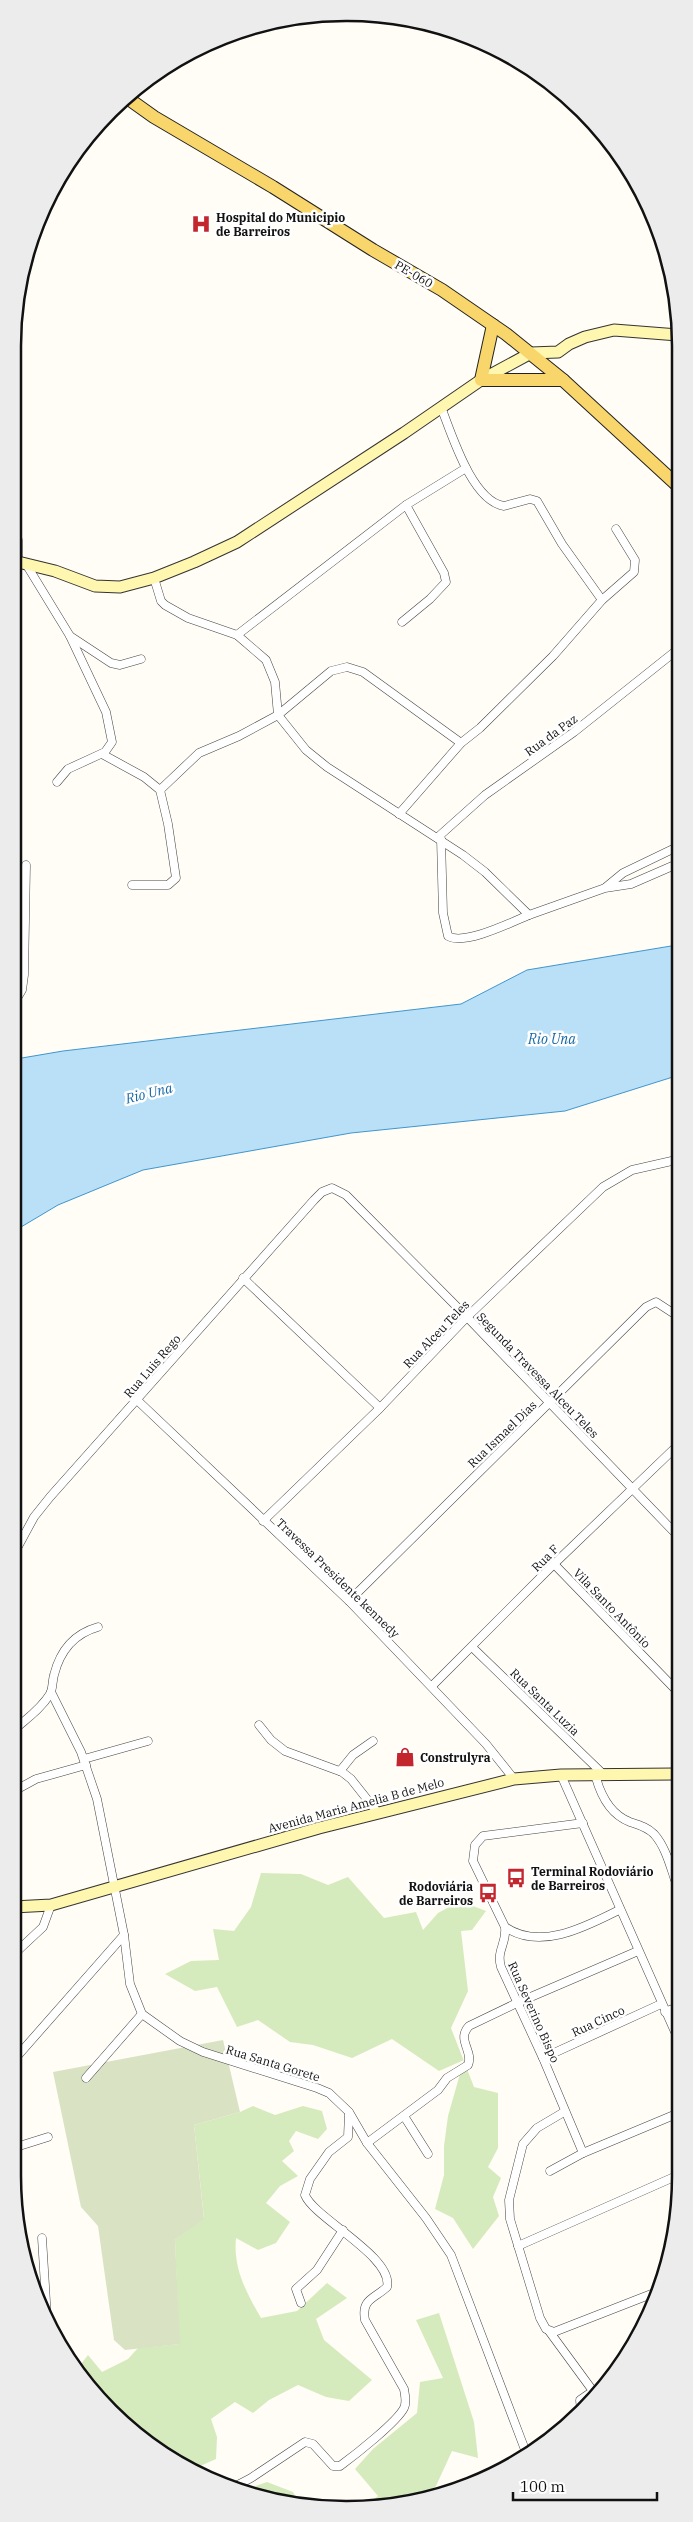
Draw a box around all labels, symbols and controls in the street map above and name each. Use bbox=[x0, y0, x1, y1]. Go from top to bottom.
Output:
place label: Hospital do Municipio de Barreiros bbox=[216, 210, 345, 239]
hospital icon: Hospital do Municipio de Barreiros bbox=[190, 213, 212, 235]
street label: PE-060 bbox=[392, 257, 436, 291]
street label: Rua da Paz bbox=[522, 711, 580, 759]
water label: Rio Una bbox=[527, 1030, 576, 1048]
water label: Rio Una bbox=[123, 1078, 175, 1108]
street label: Rua Alceu Teles bbox=[400, 1297, 472, 1371]
street label: Segunda Travessa Alceu Teles bbox=[474, 1309, 602, 1441]
street label: Rua Luis Rego bbox=[120, 1331, 184, 1401]
street label: Rua Ismael Dias bbox=[464, 1397, 540, 1471]
street label: Travessa Presidente kennedy bbox=[273, 1515, 403, 1641]
street label: Rua F bbox=[528, 1541, 562, 1575]
street label: Vila Santo Antônio bbox=[570, 1565, 654, 1651]
street label: Rua Santa Luzia bbox=[507, 1665, 583, 1739]
shop icon: Construlyra bbox=[394, 1746, 416, 1768]
place label: Construlyra bbox=[420, 1750, 491, 1765]
street label: Avenida Maria Amelia B de Melo bbox=[266, 1774, 446, 1836]
place label: Terminal Rodoviário de Barreiros bbox=[531, 1864, 653, 1893]
bus stop icon: Terminal Rodoviário de Barreiros bbox=[505, 1867, 527, 1889]
place label: Rodoviária de Barreiros bbox=[399, 1879, 473, 1908]
bus stop icon: Rodoviária de Barreiros bbox=[477, 1882, 499, 1904]
street label: Rua Severino Bispo bbox=[505, 1959, 563, 2065]
street label: Rua Cinco bbox=[569, 2002, 627, 2040]
street label: Rua Santa Gorete bbox=[224, 2042, 322, 2084]
scale bar bbox=[513, 2470, 657, 2502]
text: 100 m bbox=[520, 2477, 565, 2496]

